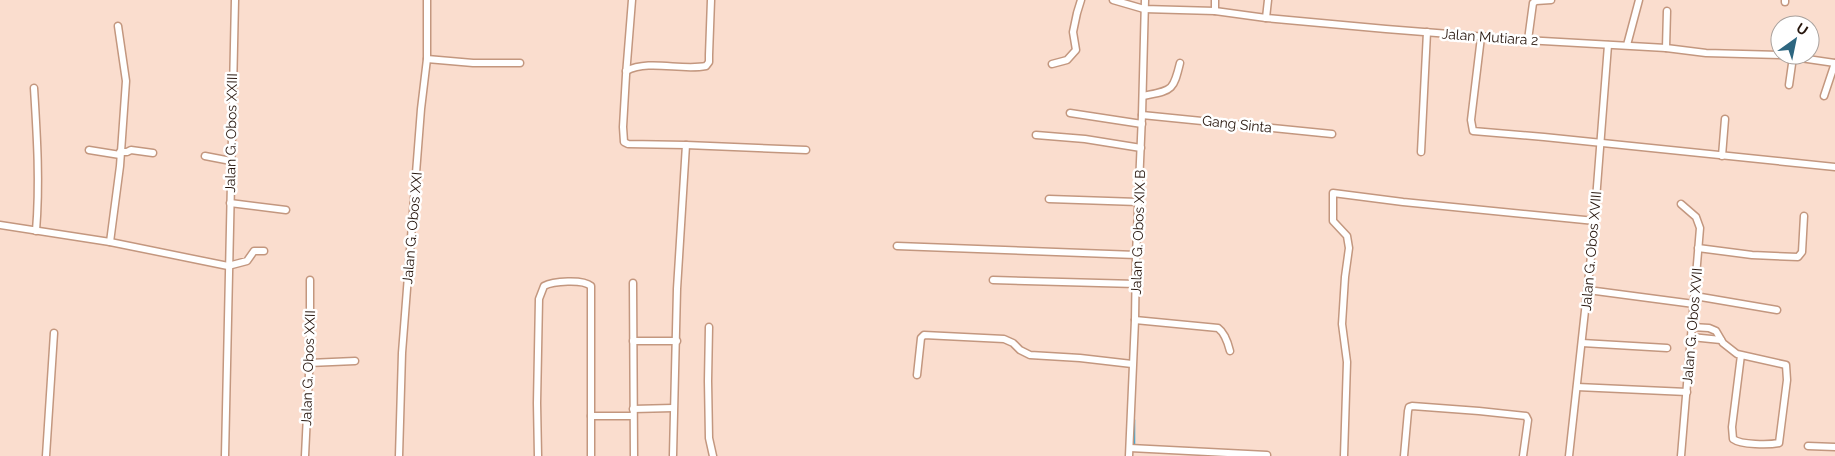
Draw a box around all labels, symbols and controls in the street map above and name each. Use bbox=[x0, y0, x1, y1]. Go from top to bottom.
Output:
north arrow bbox=[1770, 15, 1820, 65]
text: U bbox=[1793, 20, 1811, 39]
street label: Jalan Mutiara 2 bbox=[1441, 26, 1539, 48]
street label: Jalan G. Obos XXIII bbox=[222, 73, 240, 193]
street label: Gang Sinta bbox=[1201, 112, 1273, 136]
street label: Jalan G. Obos XIX B bbox=[1128, 169, 1148, 295]
street label: Jalan G. Obos XXI bbox=[399, 171, 425, 285]
street label: Jalan G. Obos XVIII bbox=[1578, 190, 1604, 312]
street label: Jalan G. Obos XVII bbox=[1679, 267, 1705, 385]
street label: Jalan G. Obos XXII bbox=[298, 310, 318, 426]

